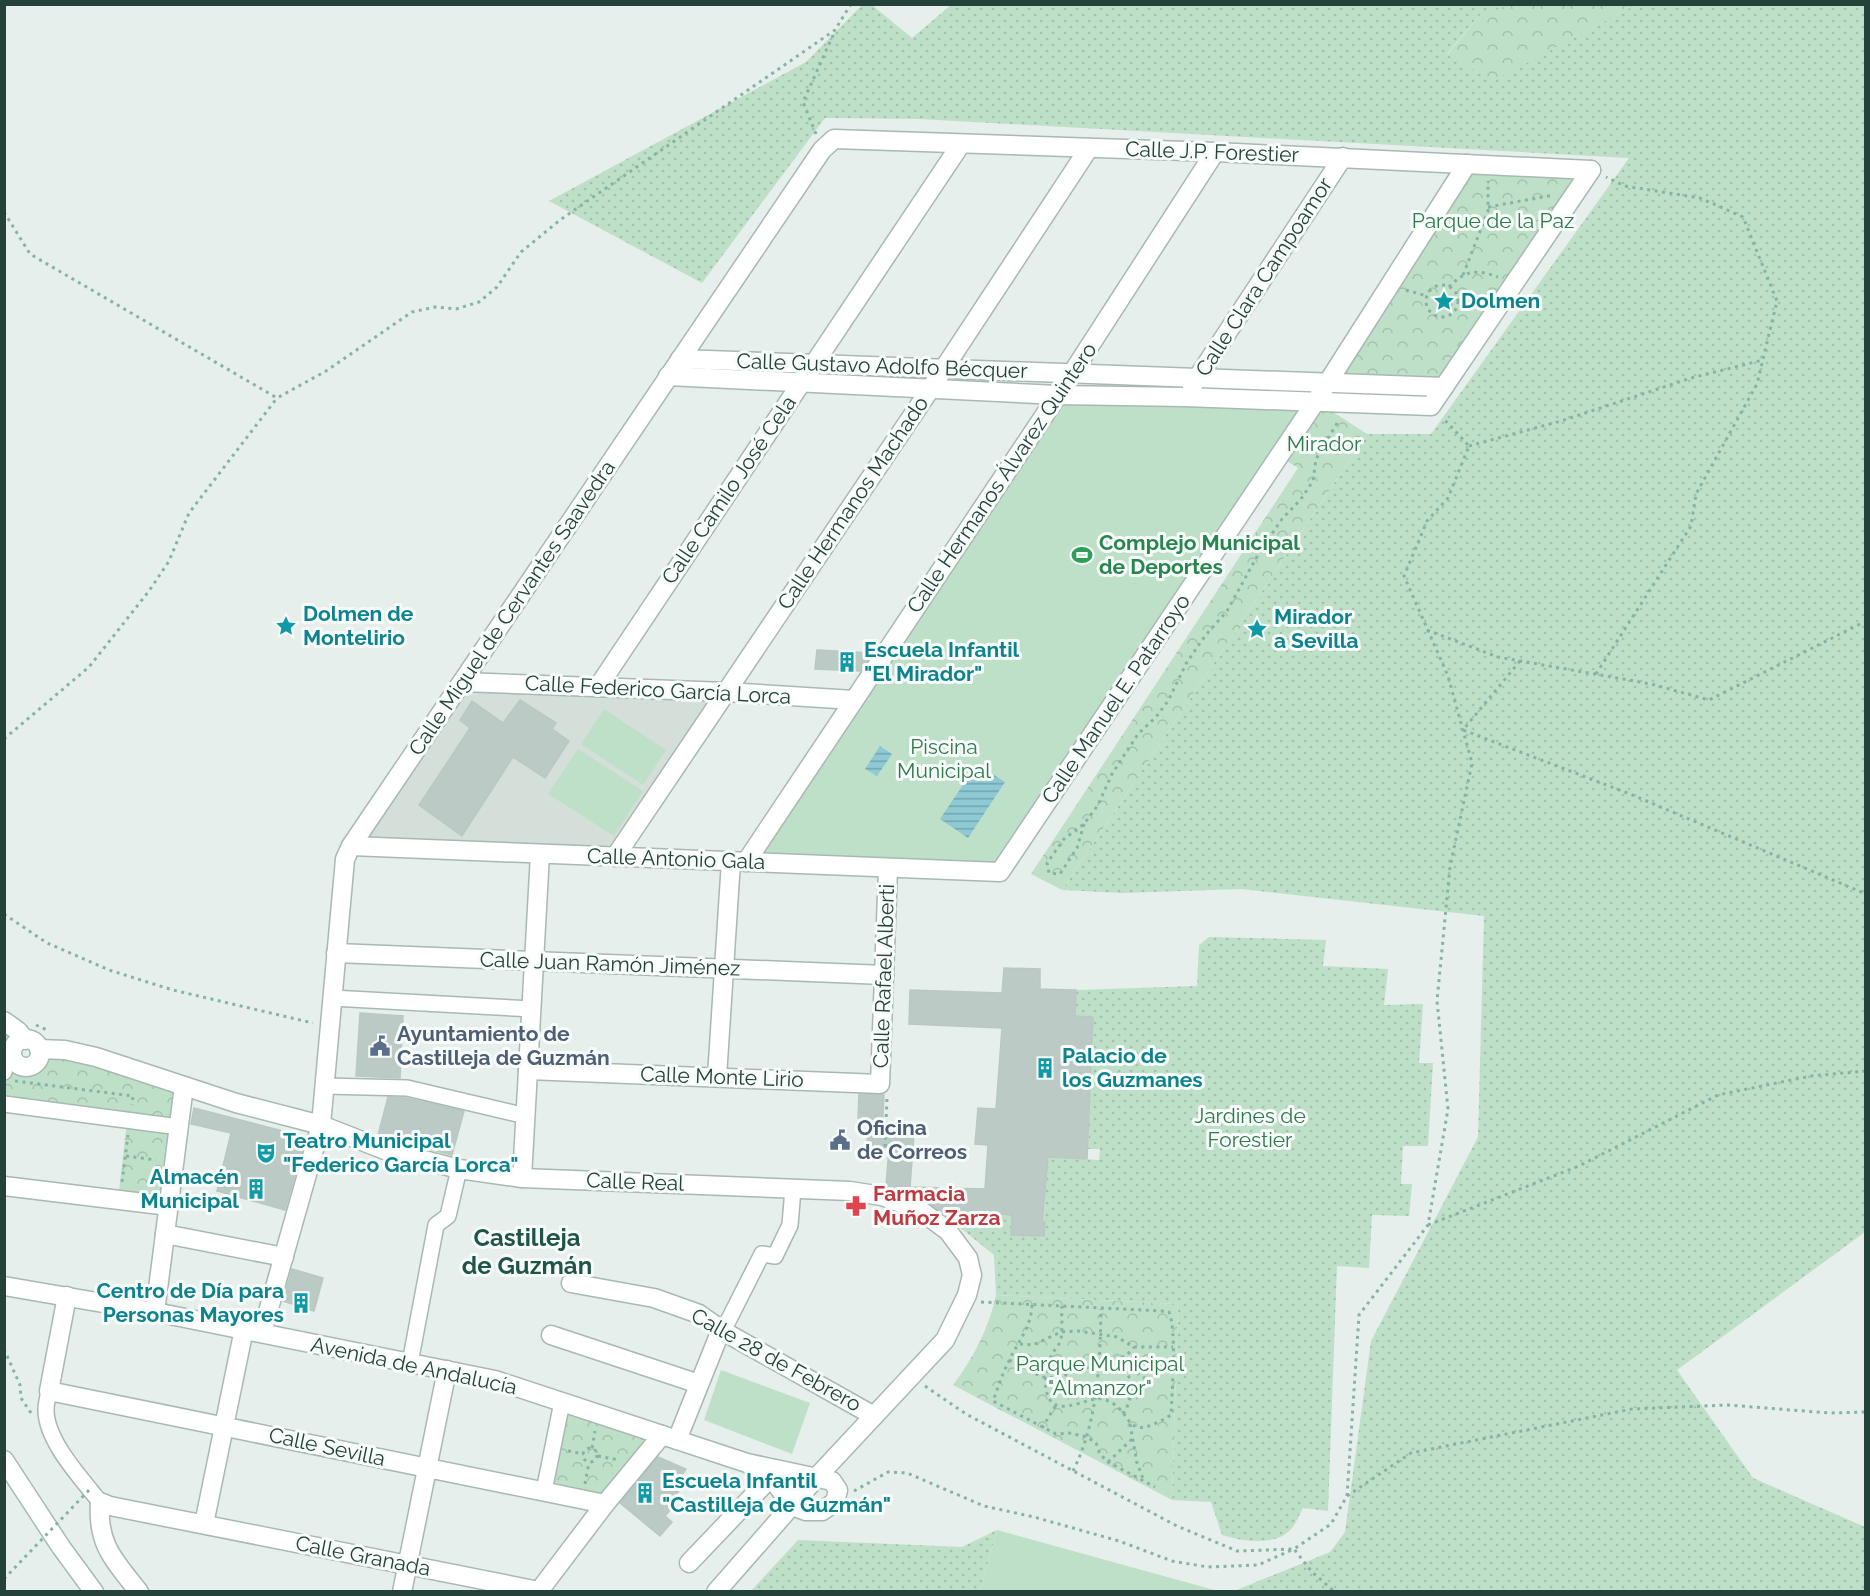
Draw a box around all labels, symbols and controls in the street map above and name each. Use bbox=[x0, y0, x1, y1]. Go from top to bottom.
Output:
street label: Calle J.P. Forestier bbox=[1125, 136, 1300, 167]
street label: Calle Clara Campoamor bbox=[1190, 172, 1338, 381]
park label: Parque de la Paz bbox=[1412, 208, 1574, 233]
place label: Dolmen bbox=[1461, 288, 1540, 313]
place icon: Dolmen bbox=[1432, 289, 1456, 313]
street label: Calle Hermanos Álvarez Quintero bbox=[902, 338, 1102, 618]
street label: Calle Gustavo Adolfo Bécquer bbox=[736, 348, 1029, 383]
street label: Calle Camilo José Cela bbox=[656, 391, 801, 589]
street label: Calle Hermanos Machado bbox=[772, 391, 933, 614]
park label: Mirador bbox=[1287, 431, 1362, 456]
street label: Calle Miguel de Cervantes Saavedra bbox=[403, 455, 620, 760]
place label: Complejo Municipal de Deportes bbox=[1099, 530, 1300, 579]
sports icon: Complejo Municipal de Deportes bbox=[1070, 543, 1094, 567]
street label: Calle Manuel E. Patarroyo bbox=[1036, 589, 1195, 808]
place label: Dolmen de Montelirio bbox=[303, 601, 414, 650]
place label: Mirador a Sevilla bbox=[1274, 604, 1359, 653]
place icon: Dolmen de Montelirio bbox=[274, 614, 298, 638]
place icon: Mirador a Sevilla bbox=[1245, 617, 1269, 641]
place label: Escuela Infantil "El Mirador" bbox=[864, 637, 1020, 686]
building icon: Escuela Infantil "El Mirador" bbox=[835, 650, 859, 674]
street label: Calle Federico García Lorca bbox=[524, 670, 792, 709]
park label: Piscina Municipal bbox=[897, 734, 991, 783]
street label: Calle Antonio Gala bbox=[586, 843, 766, 874]
street label: Calle Rafael Alberti bbox=[868, 883, 899, 1069]
street label: Calle Juan Ramón Jiménez bbox=[479, 946, 741, 981]
place label: Ayuntamiento de Castilleja de Guzmán bbox=[397, 1021, 610, 1070]
public building icon: Ayuntamiento de Castilleja de Guzmán bbox=[368, 1034, 392, 1058]
place label: Palacio de los Guzmanes bbox=[1062, 1043, 1203, 1092]
building icon: Palacio de los Guzmanes bbox=[1033, 1056, 1057, 1080]
street label: Calle Monte Lirio bbox=[640, 1061, 804, 1092]
park label: Jardines de Forestier bbox=[1194, 1103, 1306, 1152]
place label: Oficina de Correos bbox=[857, 1115, 967, 1164]
place label: Teatro Municipal "Federico García Lorca" bbox=[283, 1128, 519, 1177]
public building icon: Oficina de Correos bbox=[828, 1128, 852, 1152]
theatre icon: Teatro Municipal "Federico García Lorca" bbox=[254, 1141, 278, 1165]
place label: Almacén Municipal bbox=[141, 1164, 239, 1213]
street label: Calle Real bbox=[586, 1167, 685, 1196]
building icon: Almacén Municipal bbox=[244, 1177, 268, 1201]
place label: Farmacia Muñoz Zarza bbox=[873, 1181, 1000, 1230]
pharmacy icon: Farmacia Muñoz Zarza bbox=[844, 1194, 868, 1218]
district label: Castilleja de Guzmán bbox=[462, 1223, 592, 1280]
place label: Centro de Día para Personas Mayores bbox=[97, 1278, 284, 1327]
building icon: Centro de Día para Personas Mayores bbox=[289, 1291, 313, 1315]
street label: Calle 28 de Febrero bbox=[687, 1302, 866, 1417]
street label: Avenida de Andalucía bbox=[309, 1331, 519, 1400]
park label: Parque Municipal "Almanzor" bbox=[1016, 1351, 1185, 1400]
street label: Calle Sevilla bbox=[267, 1422, 388, 1471]
place label: Escuela Infantil "Castilleja de Guzmán" bbox=[662, 1468, 891, 1517]
building icon: Escuela Infantil "Castilleja de Guzmán" bbox=[633, 1481, 657, 1505]
street label: Calle Granada bbox=[293, 1530, 433, 1581]

